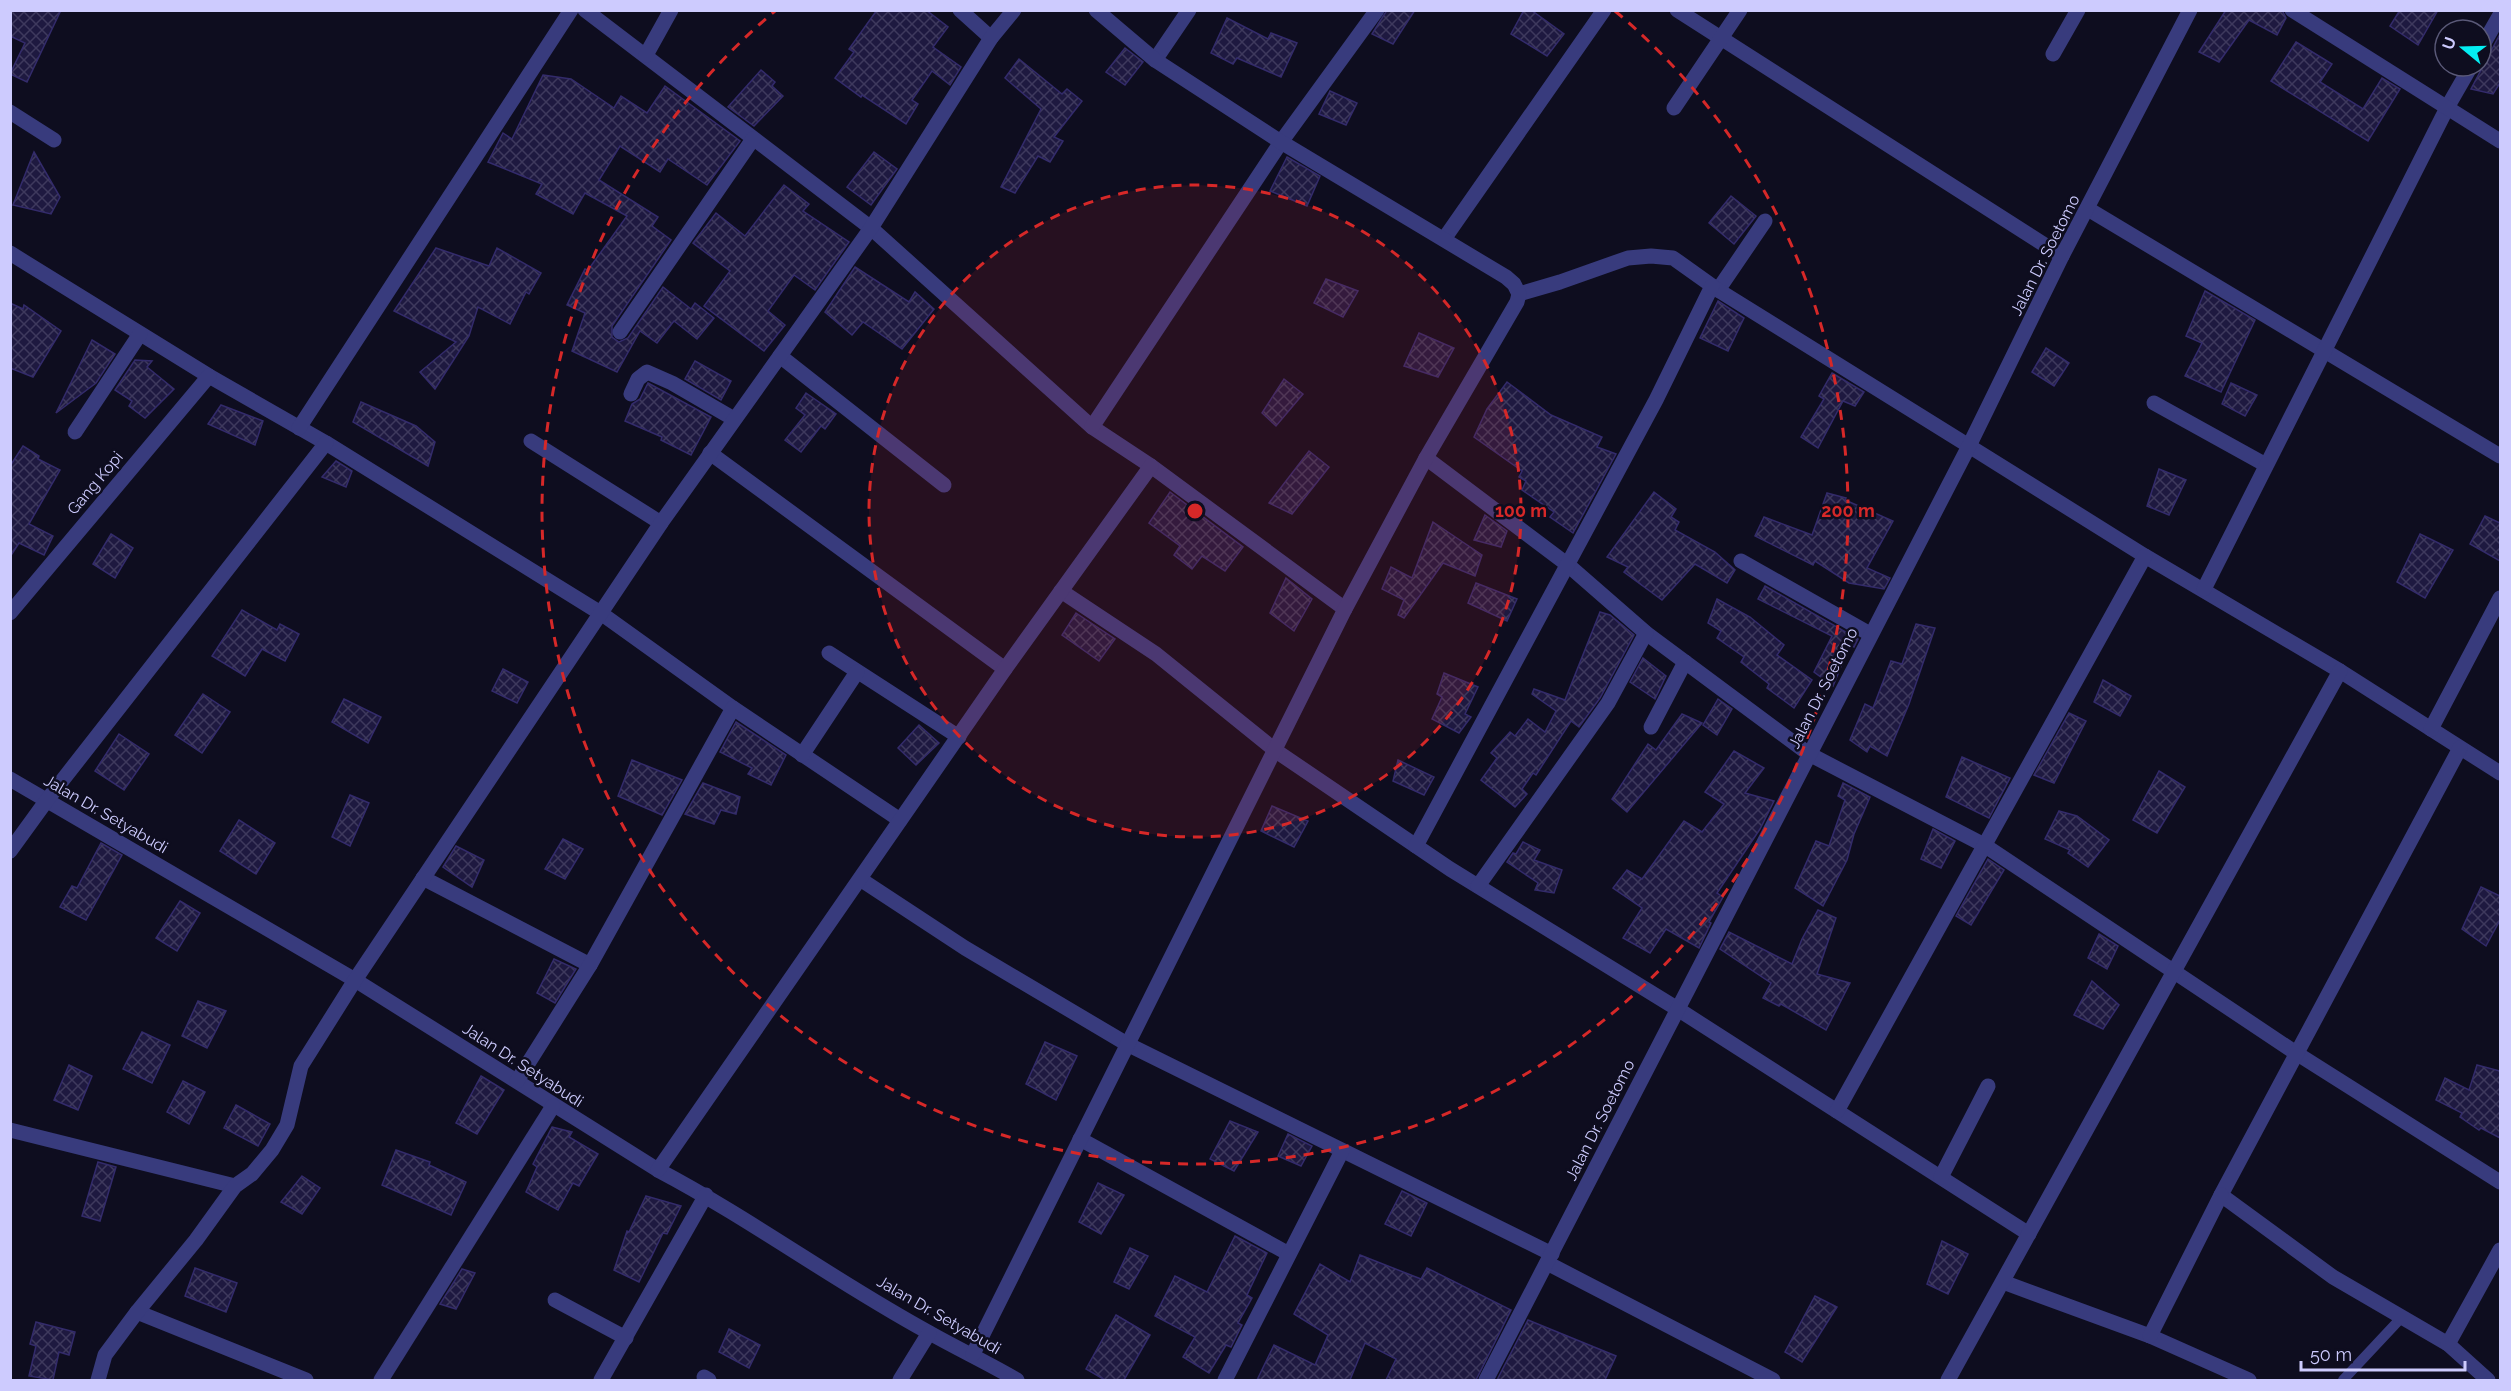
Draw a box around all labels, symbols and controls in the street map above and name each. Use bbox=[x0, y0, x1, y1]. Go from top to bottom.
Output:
north arrow bbox=[2433, 18, 2493, 78]
text: U bbox=[2438, 35, 2460, 52]
street label: Jalan Dr. Soetomo bbox=[2006, 191, 2084, 319]
street label: Gang Kopi bbox=[63, 448, 127, 518]
text: 100 m bbox=[1495, 500, 1547, 521]
text: 200 m bbox=[1821, 500, 1875, 521]
centre of rings bbox=[1185, 501, 1205, 521]
street label: Jalan Dr. Soetomo bbox=[1784, 624, 1862, 752]
street label: Jalan Dr. Setyabudi bbox=[41, 771, 171, 857]
street label: Jalan Dr. Setyabudi bbox=[459, 1019, 587, 1111]
street label: Jalan Dr. Soetomo bbox=[1561, 1056, 1639, 1184]
street label: Jalan Dr. Setyabudi bbox=[874, 1272, 1004, 1358]
scale bar bbox=[2301, 1334, 2464, 1372]
text: 50 m bbox=[2310, 1344, 2352, 1365]

